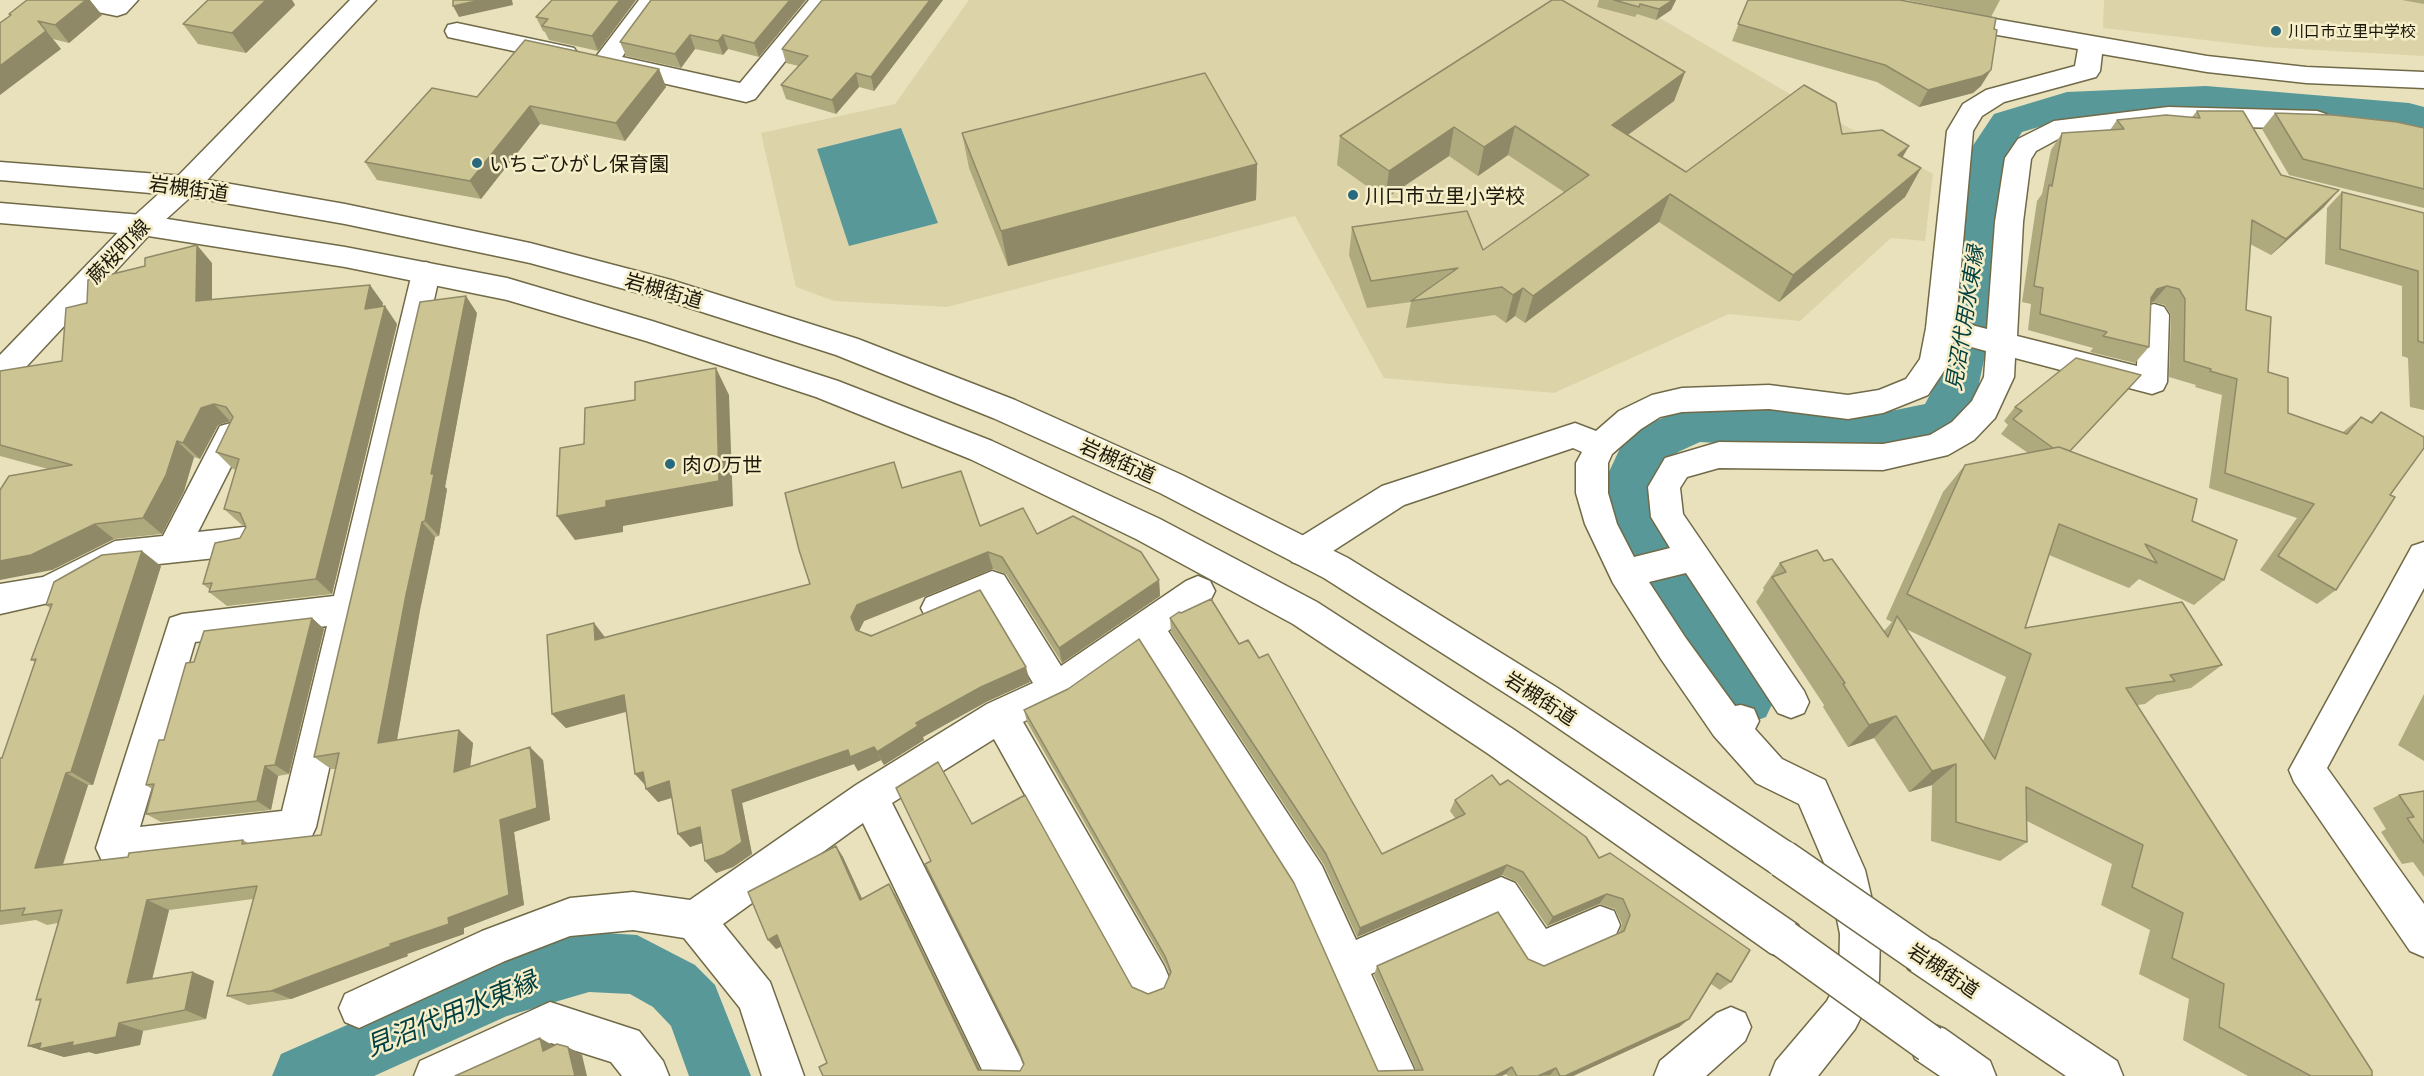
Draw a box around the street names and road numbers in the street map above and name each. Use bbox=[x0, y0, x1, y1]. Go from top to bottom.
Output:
street label: 岩槻街道 bbox=[148, 171, 230, 205]
street label: 蕨桜町線 bbox=[82, 214, 154, 288]
street label: 岩槻街道 bbox=[622, 267, 706, 313]
street label: 岩槻街道 bbox=[1077, 433, 1159, 487]
street label: 岩槻街道 bbox=[1501, 666, 1581, 730]
street label: 岩槻街道 bbox=[1904, 938, 1984, 1002]

